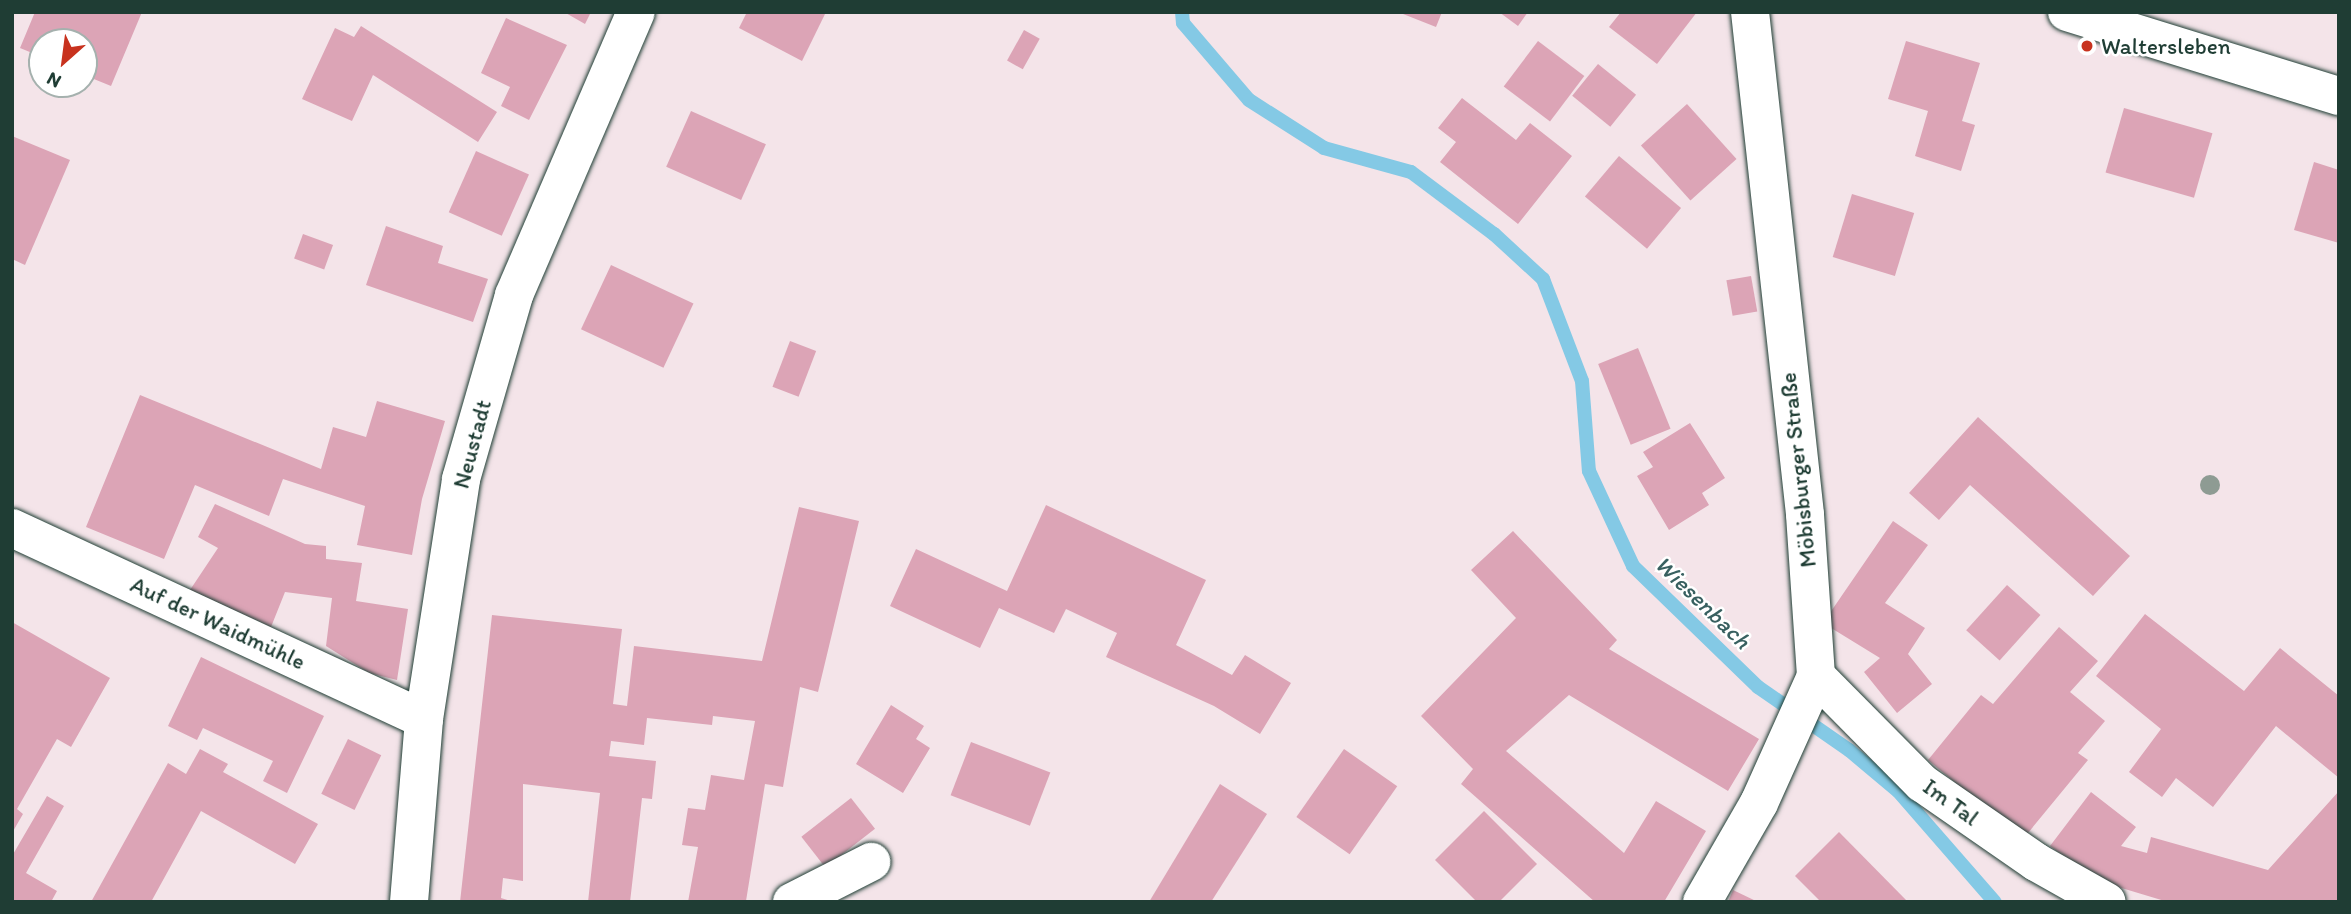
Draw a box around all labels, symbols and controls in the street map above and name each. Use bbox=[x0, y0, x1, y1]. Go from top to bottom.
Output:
north arrow bbox=[28, 28, 98, 98]
place label: Waltersleben bbox=[2101, 32, 2231, 60]
marker: Waltersleben bbox=[2079, 38, 2095, 54]
text: N bbox=[43, 67, 65, 93]
street label: Möbisburger Straße bbox=[1774, 371, 1822, 569]
street label: Neustadt bbox=[447, 396, 497, 492]
water label: Wiesenbach bbox=[1649, 549, 1757, 655]
street label: Auf der Waidmühle bbox=[127, 571, 309, 675]
street label: Im Tal bbox=[1918, 773, 1984, 831]

